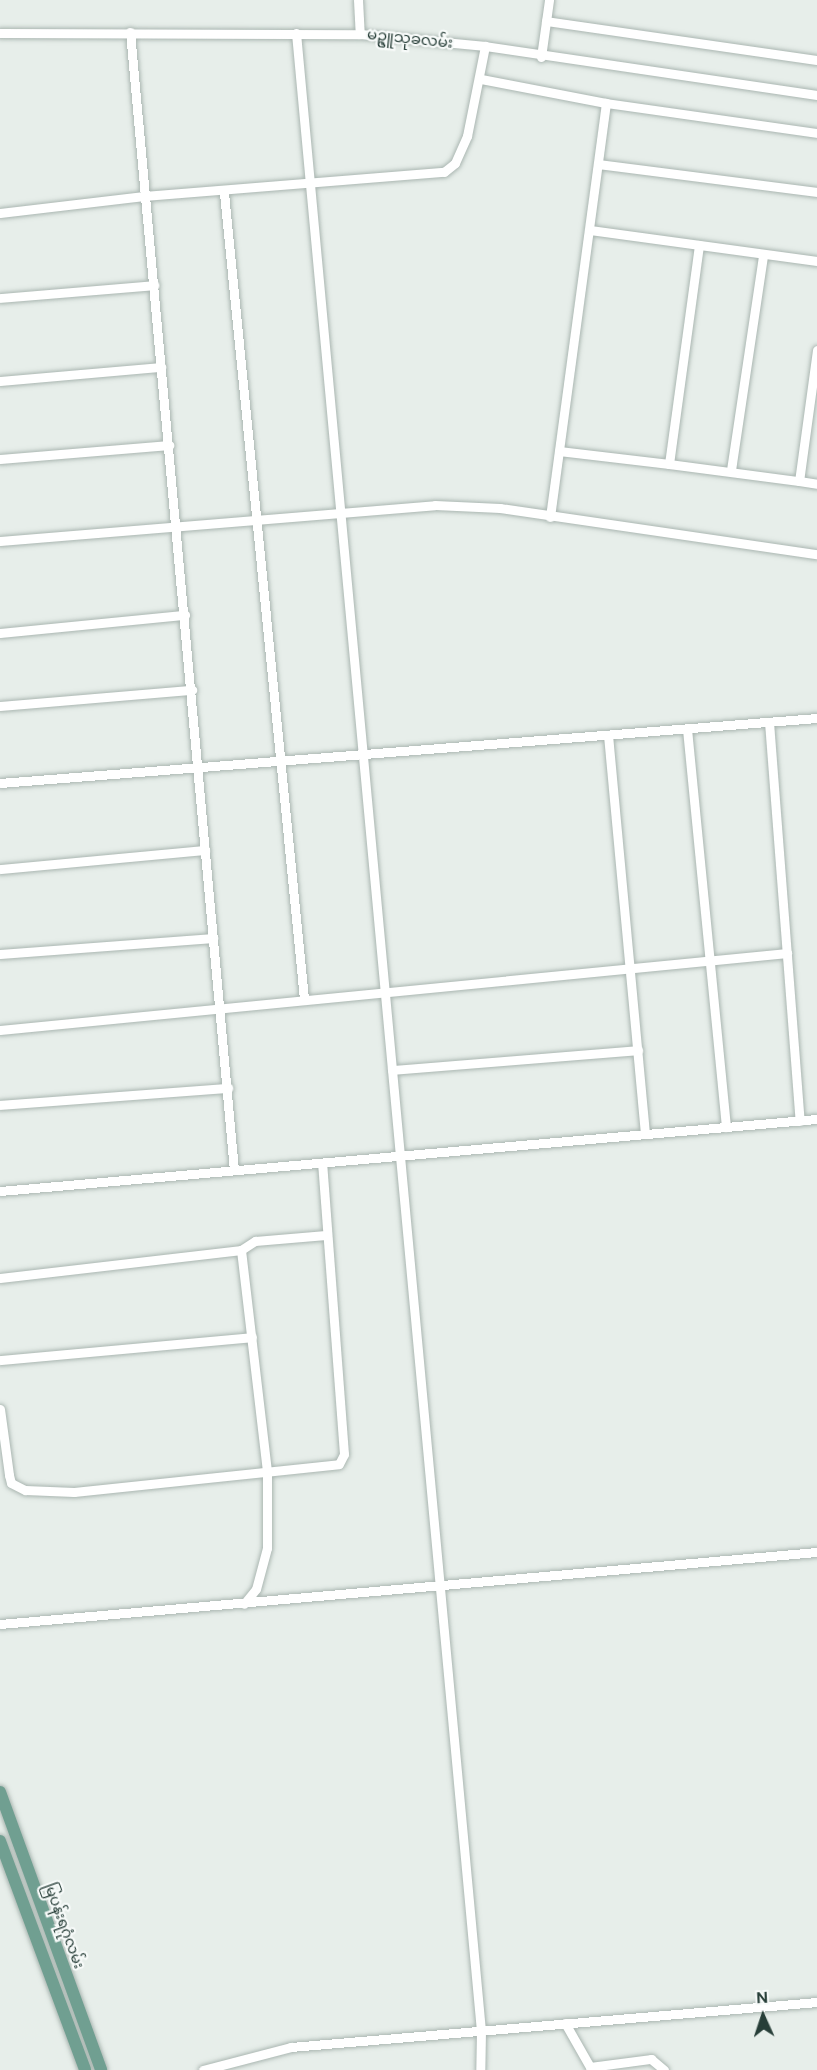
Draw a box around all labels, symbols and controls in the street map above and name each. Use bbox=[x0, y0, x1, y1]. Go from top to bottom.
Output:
street label: မဥ္ဇူသုခလမ်း bbox=[366, 26, 454, 52]
street label: မြပန်းရဂုံလမ်း bbox=[40, 1881, 88, 1971]
north arrow bbox=[733, 1986, 793, 2046]
text: N bbox=[756, 1987, 768, 2008]

